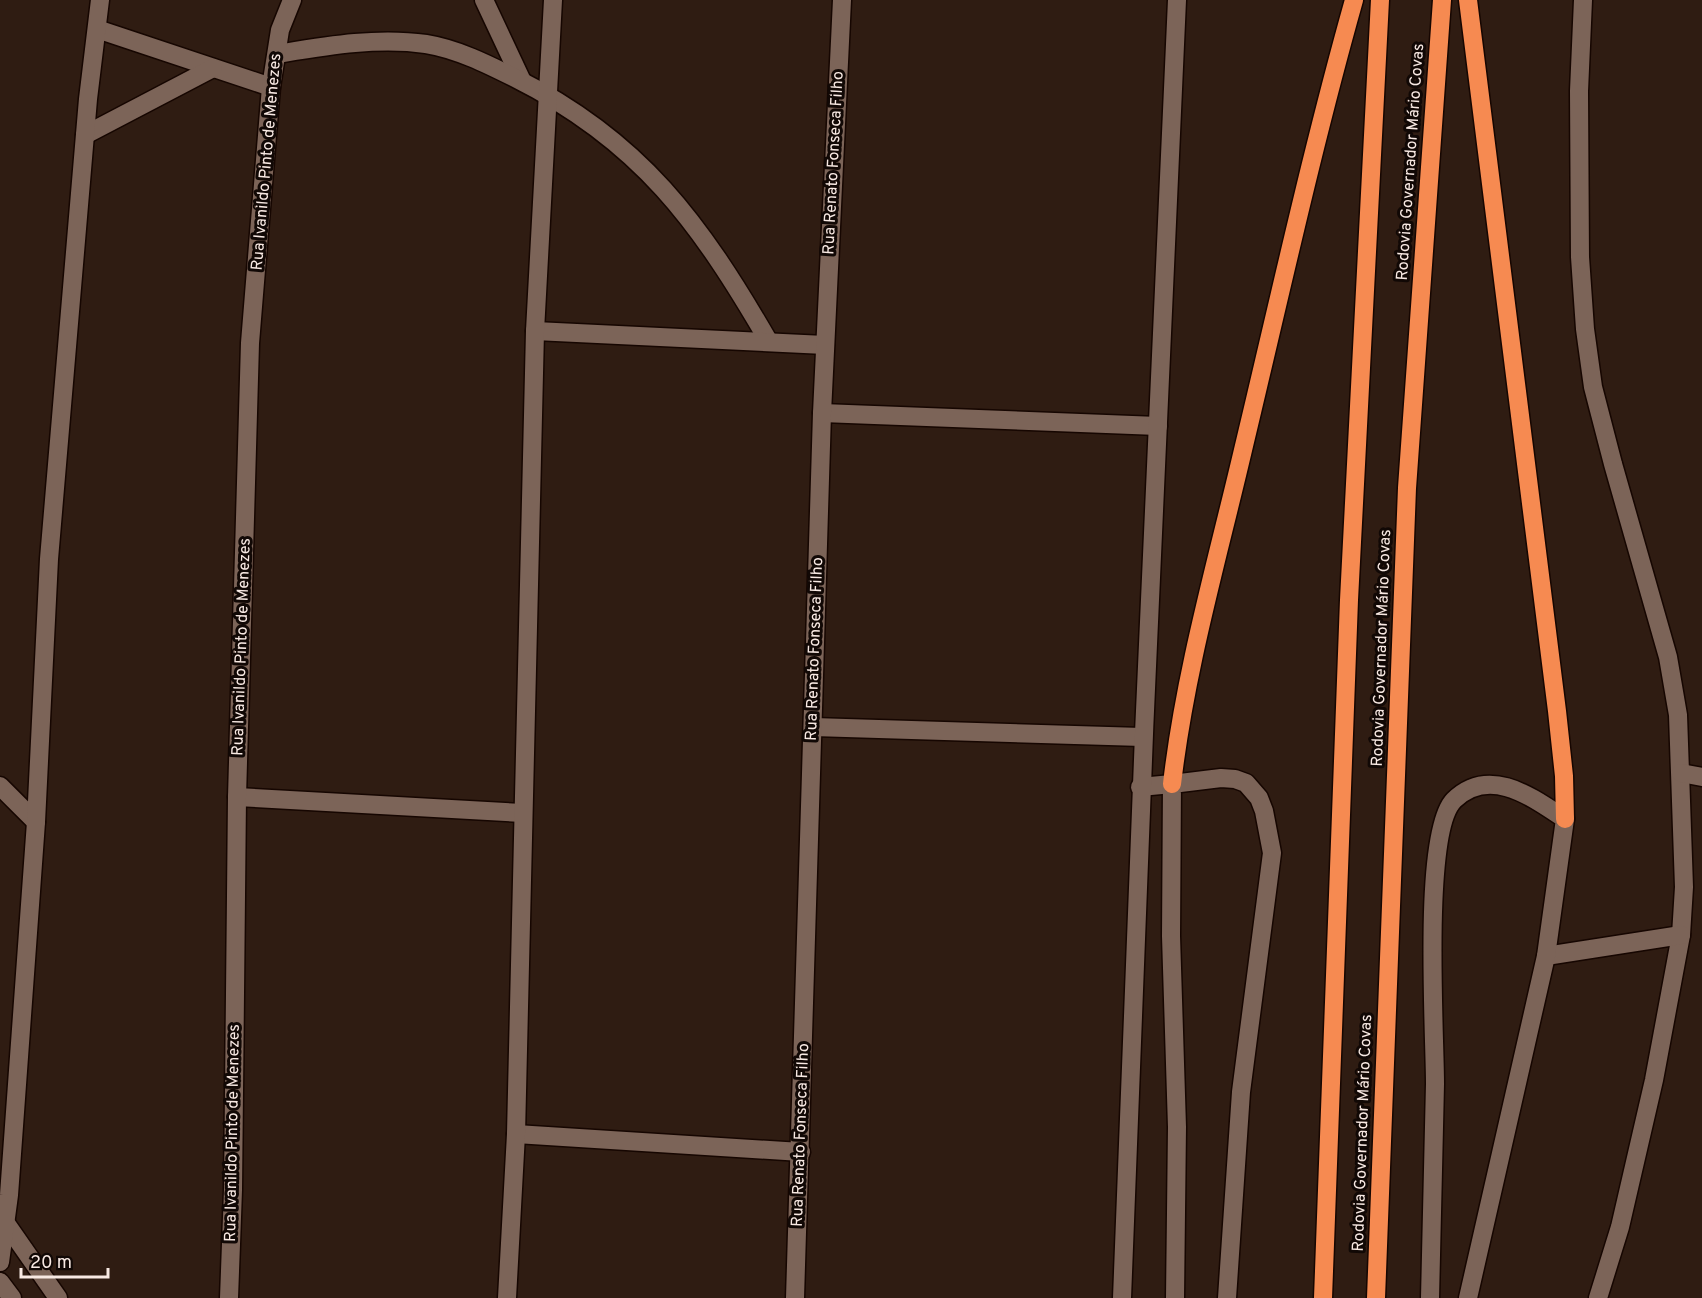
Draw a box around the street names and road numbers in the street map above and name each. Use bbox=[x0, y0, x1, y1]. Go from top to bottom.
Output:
street label: Rodovia Governador Mário Covas bbox=[1393, 43, 1429, 281]
street label: Rua Ivanildo Pinto de Menezes bbox=[248, 53, 286, 271]
street label: Rua Renato Fonseca Filho bbox=[819, 71, 849, 255]
street label: Rodovia Governador Mário Covas bbox=[1368, 529, 1396, 767]
street label: Rua Ivanildo Pinto de Menezes bbox=[228, 538, 256, 756]
street label: Rua Renato Fonseca Filho bbox=[802, 557, 828, 741]
street label: Rodovia Governador Mário Covas bbox=[1349, 1014, 1377, 1252]
street label: Rua Ivanildo Pinto de Menezes bbox=[221, 1024, 245, 1242]
street label: Rua Renato Fonseca Filho bbox=[788, 1043, 814, 1227]

